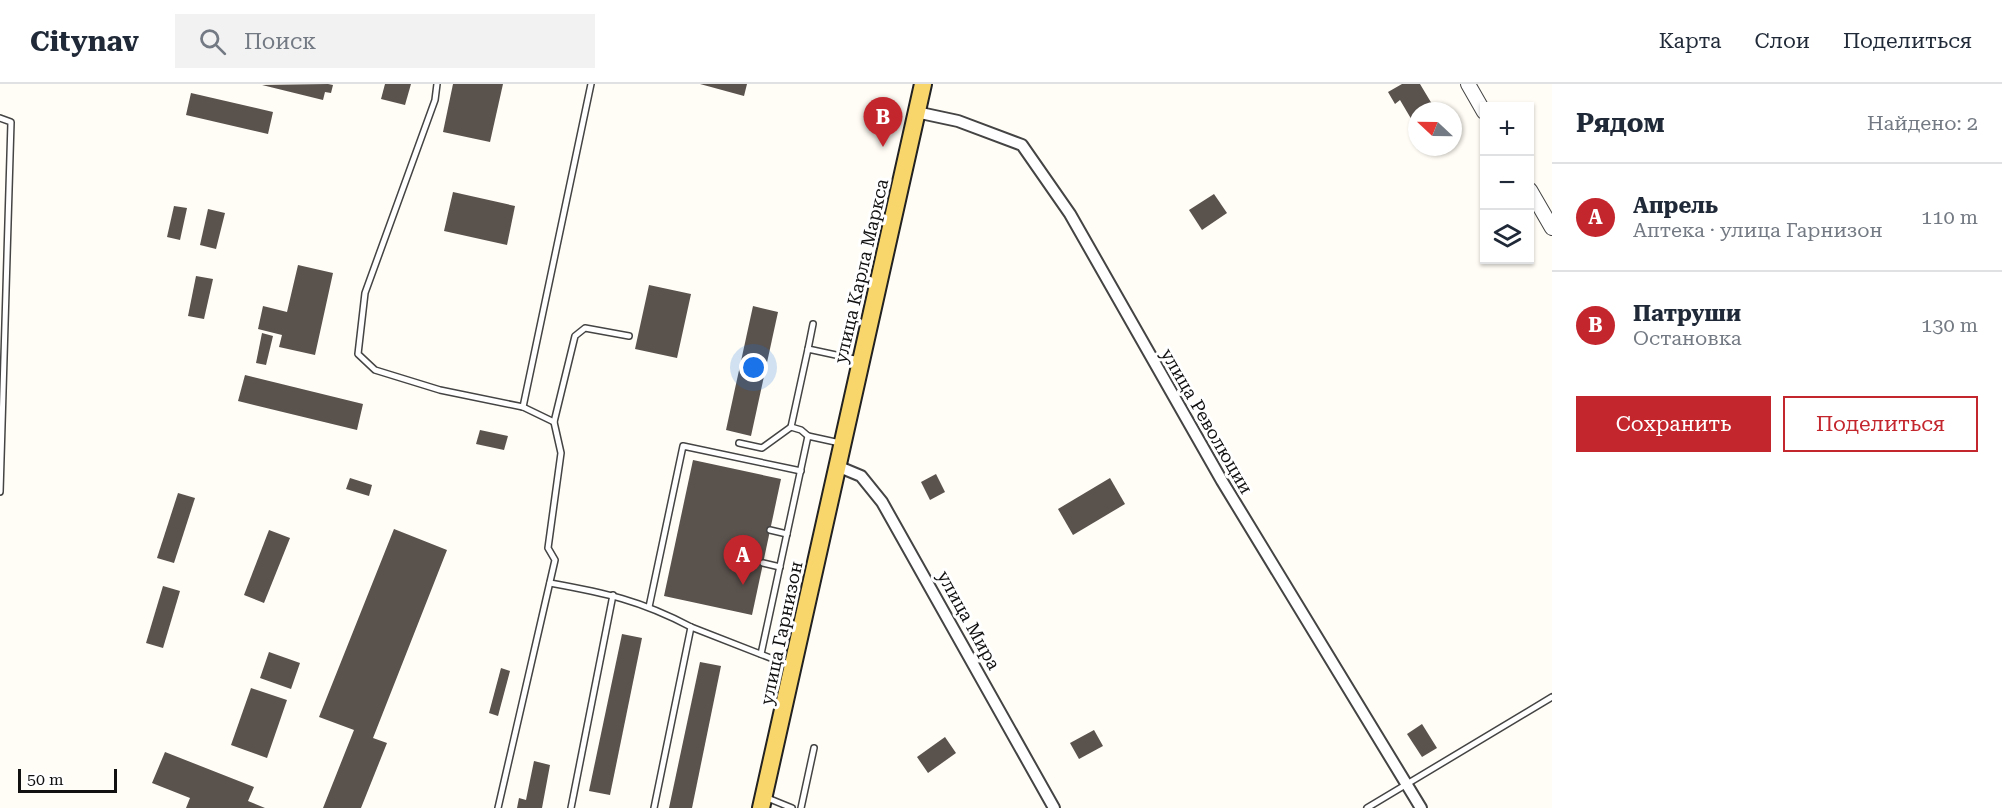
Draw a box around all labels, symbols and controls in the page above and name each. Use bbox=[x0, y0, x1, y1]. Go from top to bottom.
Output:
search box bbox=[175, 14, 595, 68]
text: Citynav bbox=[30, 25, 139, 58]
icon: search bbox=[196, 25, 229, 58]
text: Поиск bbox=[244, 29, 316, 54]
text: Карта bbox=[1659, 29, 1722, 53]
text: Слои bbox=[1755, 29, 1810, 53]
text: Поделиться bbox=[1843, 29, 1972, 53]
pin: B bbox=[864, 98, 902, 147]
north arrow bbox=[1408, 102, 1462, 156]
map controls bbox=[1480, 102, 1534, 264]
button: + bbox=[1480, 102, 1534, 156]
text: Рядом bbox=[1576, 108, 1665, 138]
text: Найдено: 2 bbox=[1867, 111, 1978, 135]
button: − bbox=[1480, 156, 1534, 210]
street label: улица Карла Маркса bbox=[830, 176, 893, 365]
text: Апрель bbox=[1633, 193, 1718, 218]
text: A bbox=[1588, 205, 1603, 229]
text: 110 m bbox=[1921, 205, 1978, 229]
button: layers bbox=[1480, 210, 1534, 264]
text: Аптека · улица Гарнизон bbox=[1633, 218, 1882, 242]
text: Патруши bbox=[1633, 301, 1741, 326]
text: B bbox=[1588, 313, 1603, 337]
text: 130 m bbox=[1921, 313, 1978, 337]
text: Остановка bbox=[1633, 326, 1742, 350]
street label: улица Революции bbox=[1157, 344, 1257, 498]
your location bbox=[739, 353, 768, 382]
button: Сохранить bbox=[1576, 396, 1771, 452]
button: Поделиться bbox=[1783, 396, 1978, 452]
pin: A bbox=[724, 536, 762, 585]
street label: улица Гарнизон bbox=[756, 559, 807, 707]
street label: улица Мира bbox=[933, 567, 1005, 673]
scale bar bbox=[18, 766, 117, 794]
text: 50 m bbox=[27, 770, 64, 789]

